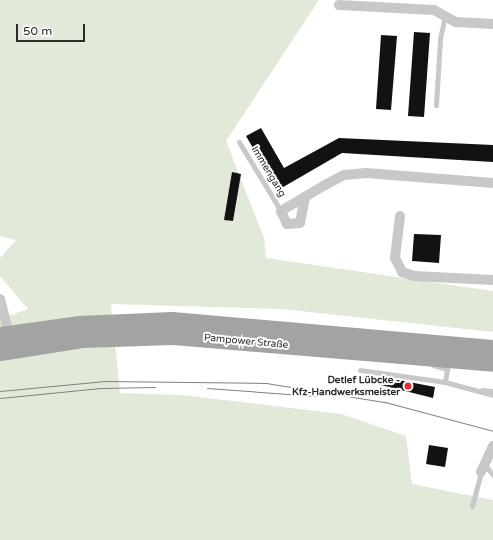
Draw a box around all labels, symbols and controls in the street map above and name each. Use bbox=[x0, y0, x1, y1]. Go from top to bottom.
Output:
scale bar bbox=[18, 16, 87, 42]
text: 50 m bbox=[23, 24, 52, 38]
street label: Immengang bbox=[248, 144, 288, 200]
street label: Pampower Straße bbox=[203, 332, 289, 352]
place label: Detlef Lübcke - Kfz-Handwerksmeister bbox=[292, 374, 400, 398]
marker: Detlef Lübcke - Kfz-Handwerksmeister bbox=[403, 381, 413, 391]

